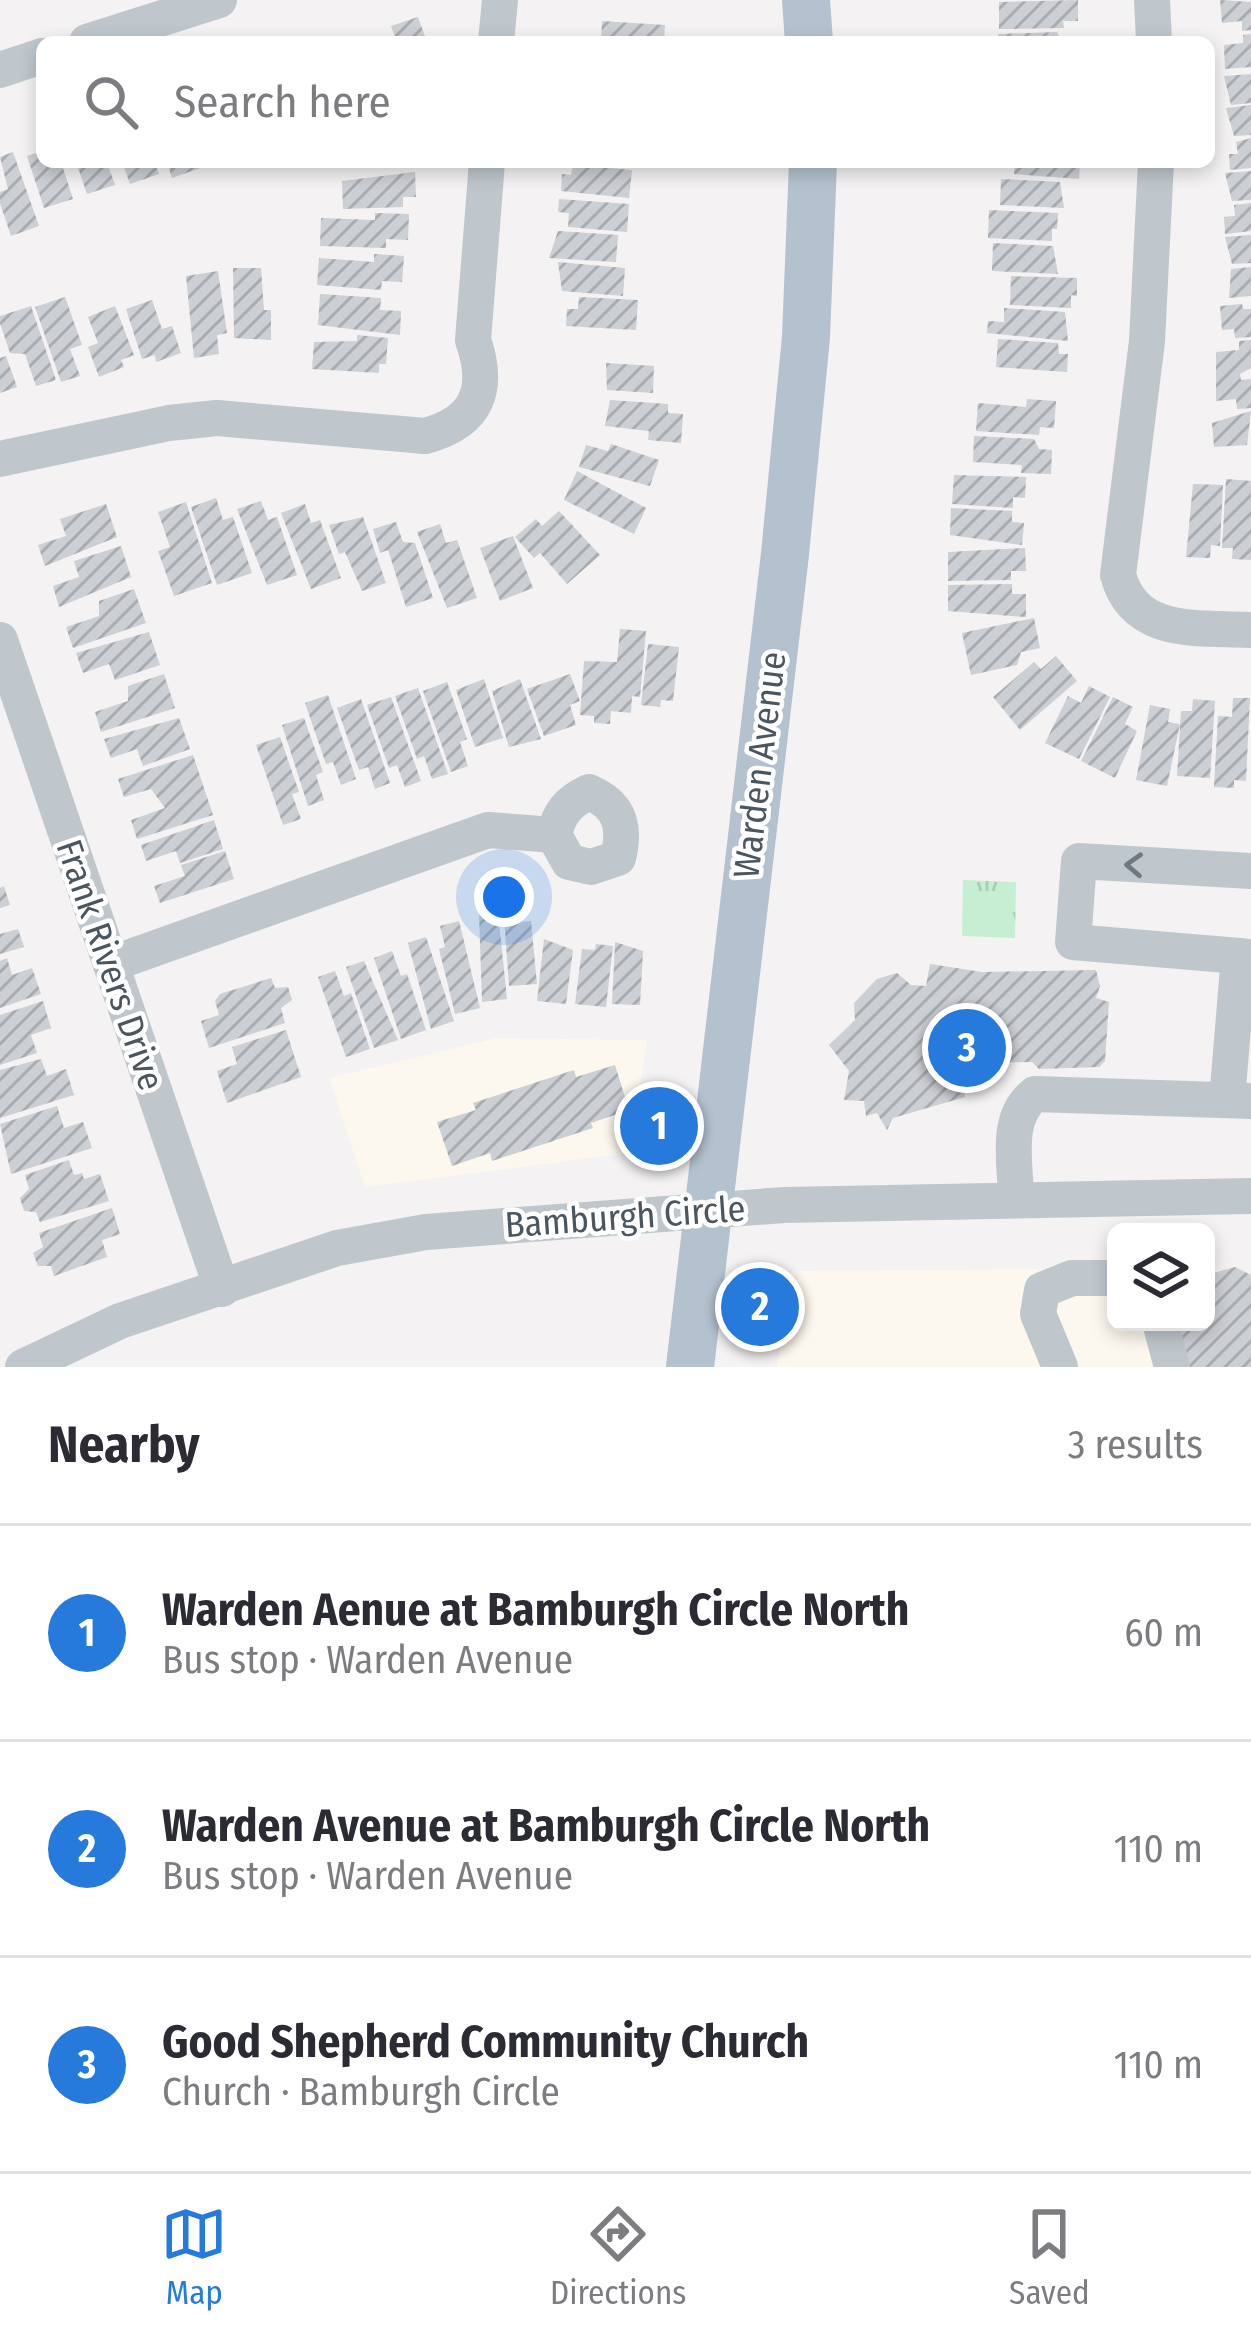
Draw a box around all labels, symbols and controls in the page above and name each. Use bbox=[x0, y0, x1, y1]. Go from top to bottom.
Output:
search box bbox=[36, 36, 1215, 168]
icon: search bbox=[78, 69, 144, 135]
text: Search here bbox=[174, 75, 391, 129]
street label: Warden Avenue bbox=[724, 649, 796, 881]
street label: Frank Rivers Drive bbox=[47, 834, 173, 1096]
one-way arrow bbox=[1124, 852, 1143, 878]
your location bbox=[474, 867, 534, 927]
pin: 3 bbox=[928, 1003, 1006, 1093]
pin: 1 bbox=[620, 1081, 698, 1171]
street label: Bamburgh Circle bbox=[503, 1187, 747, 1247]
map controls bbox=[1107, 1223, 1215, 1331]
button: layers bbox=[1107, 1223, 1215, 1331]
pin: 2 bbox=[721, 1262, 799, 1352]
text: Nearby bbox=[48, 1414, 200, 1476]
text: 3 results bbox=[1068, 1422, 1203, 1468]
text: Warden Aenue at Bamburgh Circle North bbox=[162, 1583, 909, 1637]
text: 1 bbox=[79, 1610, 95, 1656]
text: 60 m bbox=[1124, 1610, 1203, 1656]
text: Bus stop · Warden Avenue bbox=[162, 1637, 573, 1683]
text: Warden Avenue at Bamburgh Circle North bbox=[162, 1799, 930, 1853]
text: 2 bbox=[78, 1826, 96, 1872]
text: 110 m bbox=[1114, 1826, 1203, 1872]
text: Bus stop · Warden Avenue bbox=[162, 1853, 573, 1899]
text: Good Shepherd Community Church bbox=[162, 2015, 809, 2069]
text: 3 bbox=[78, 2042, 96, 2088]
text: 110 m bbox=[1114, 2042, 1203, 2088]
text: Church · Bamburgh Circle bbox=[162, 2069, 560, 2115]
tab: Map bbox=[161, 2201, 227, 2313]
tab: Directions bbox=[550, 2201, 686, 2313]
tab: Saved bbox=[1009, 2201, 1090, 2313]

